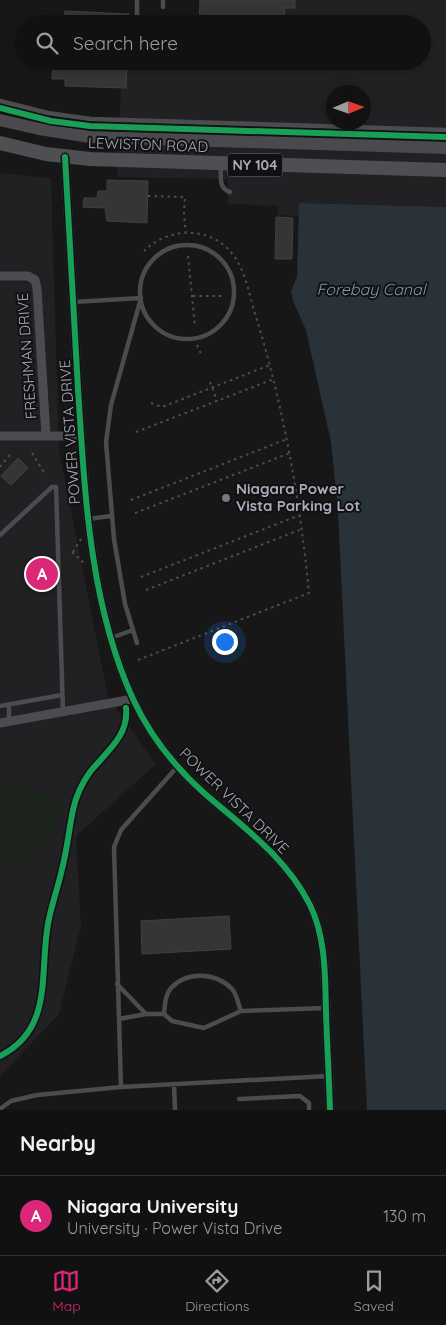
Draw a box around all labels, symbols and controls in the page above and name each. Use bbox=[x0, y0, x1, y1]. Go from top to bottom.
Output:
search box bbox=[15, 15, 431, 70]
icon: search bbox=[33, 29, 61, 57]
text: Search here bbox=[73, 31, 178, 55]
north arrow bbox=[326, 85, 371, 130]
street label: LEWISTON ROAD bbox=[88, 133, 209, 156]
road number: NY 104 bbox=[228, 154, 282, 176]
water label: Forebay Canal bbox=[317, 279, 428, 299]
street label: FRESHMAN DRIVE bbox=[13, 292, 40, 420]
street label: POWER VISTA DRIVE bbox=[55, 359, 84, 505]
place label: Niagara Power Vista Parking Lot bbox=[236, 479, 360, 515]
marker: Niagara Power Vista Parking Lot bbox=[220, 492, 232, 504]
pin: A bbox=[26, 555, 58, 593]
your location bbox=[212, 629, 238, 655]
street label: POWER VISTA DRIVE bbox=[176, 743, 293, 858]
text: Nearby bbox=[20, 1130, 96, 1156]
text: Niagara University bbox=[67, 1194, 238, 1218]
text: A bbox=[31, 1206, 41, 1226]
text: 130 m bbox=[383, 1206, 426, 1226]
text: University · Power Vista Drive bbox=[67, 1218, 282, 1238]
tab: Map bbox=[52, 1267, 81, 1315]
tab: Directions bbox=[185, 1267, 249, 1315]
tab: Saved bbox=[354, 1267, 394, 1315]

